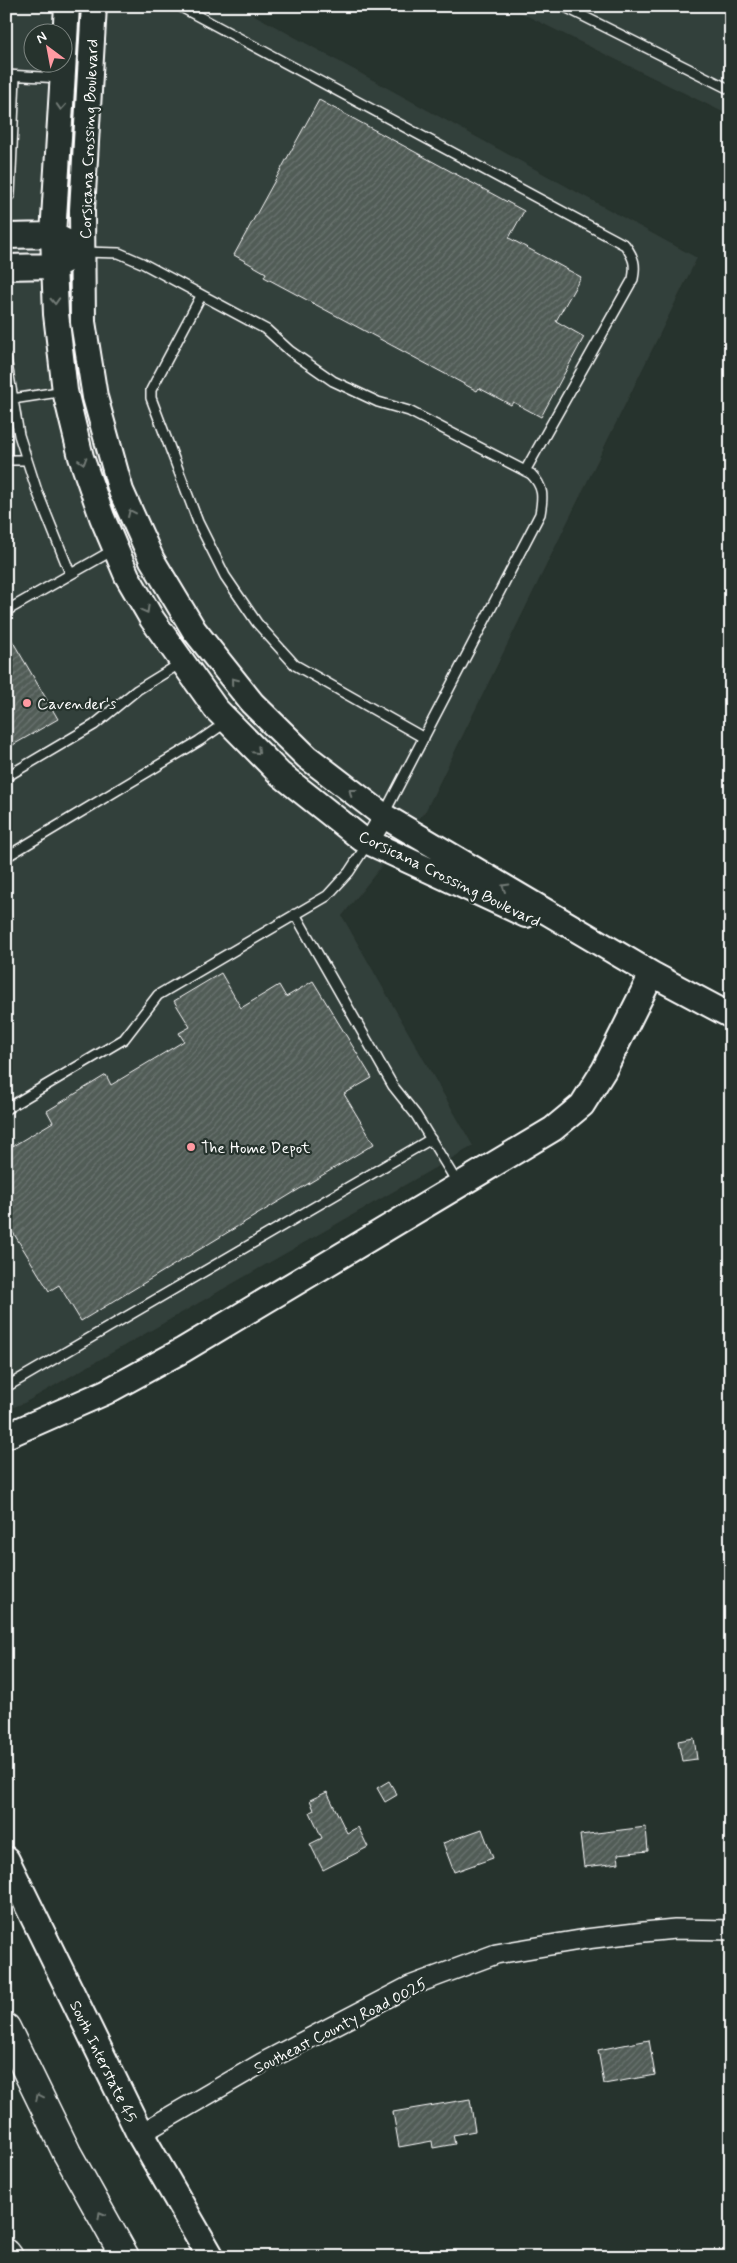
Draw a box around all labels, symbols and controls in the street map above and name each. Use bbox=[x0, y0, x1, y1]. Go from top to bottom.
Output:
north arrow bbox=[22, 22, 72, 72]
text: N bbox=[33, 28, 50, 48]
street label: Corsicana Crossing Boulevard bbox=[76, 39, 103, 239]
one-way arrow bbox=[56, 104, 67, 112]
one-way arrow bbox=[50, 297, 61, 305]
one-way arrow bbox=[77, 456, 87, 465]
one-way arrow bbox=[127, 509, 138, 518]
one-way arrow bbox=[140, 605, 150, 614]
one-way arrow bbox=[232, 678, 240, 687]
place label: Cavender's bbox=[37, 694, 116, 715]
marker: Cavender's bbox=[21, 697, 33, 709]
one-way arrow bbox=[252, 745, 261, 754]
one-way arrow bbox=[349, 789, 358, 797]
street label: Corsicana Crossing Boulevard bbox=[355, 826, 544, 933]
one-way arrow bbox=[501, 883, 510, 893]
place label: The Home Depot bbox=[201, 1138, 311, 1159]
marker: The Home Depot bbox=[185, 1141, 197, 1153]
street label: Southeast County Road 0025 bbox=[251, 1973, 431, 2079]
street label: South Interstate 45 bbox=[64, 1997, 141, 2126]
one-way arrow bbox=[35, 2093, 45, 2102]
one-way arrow bbox=[97, 2211, 107, 2220]

